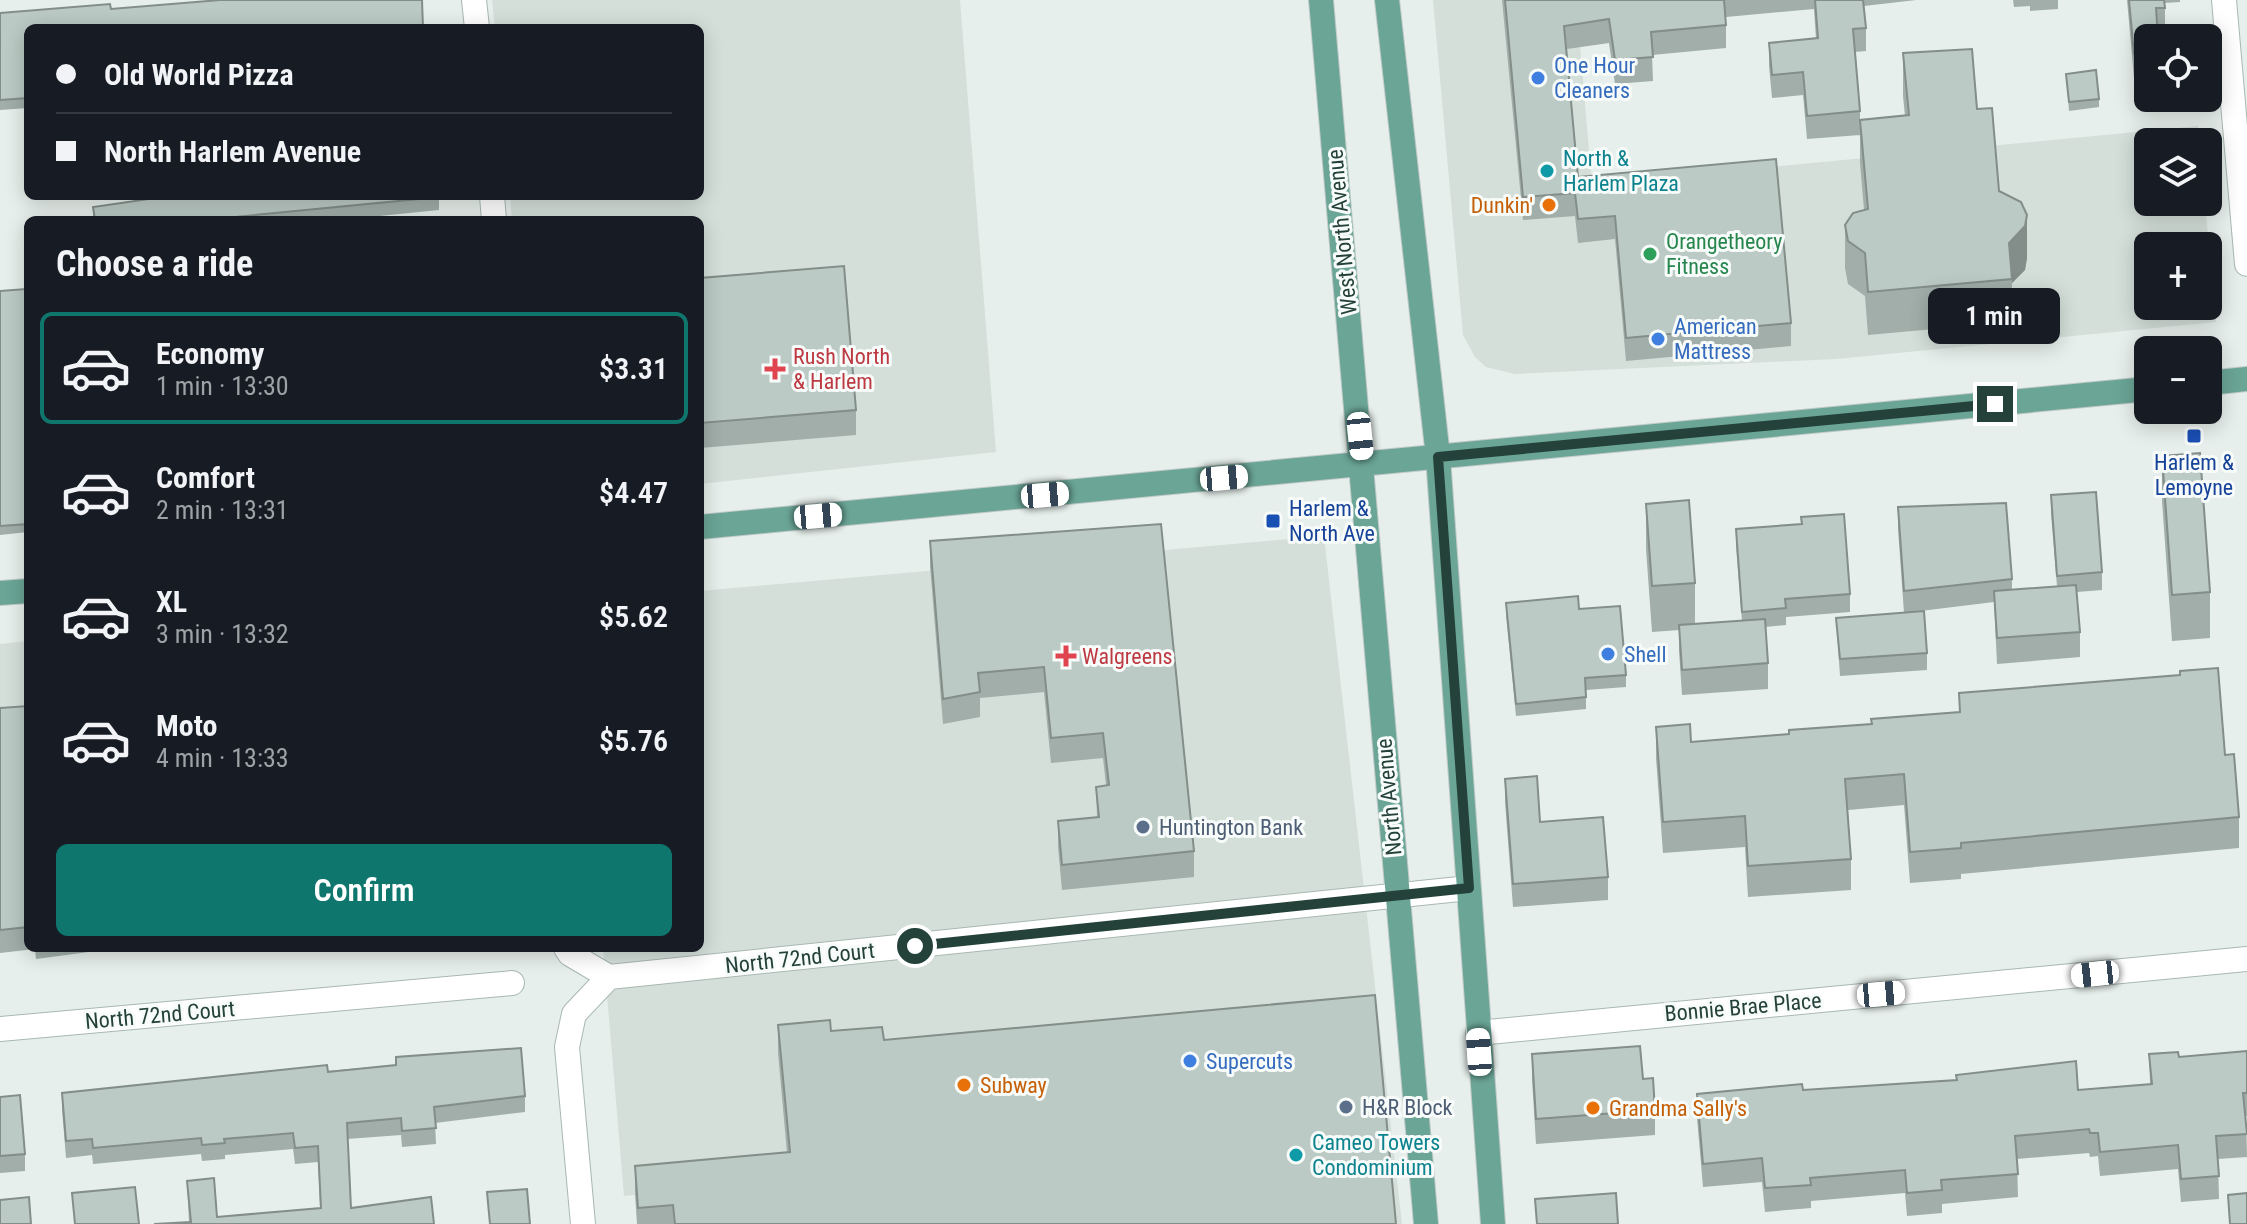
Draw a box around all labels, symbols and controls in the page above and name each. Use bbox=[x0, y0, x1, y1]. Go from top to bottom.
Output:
map controls bbox=[2134, 24, 2222, 424]
button: locate bbox=[2134, 24, 2222, 112]
place label: One Hour Cleaners bbox=[1554, 53, 1636, 103]
text: Old World Pizza bbox=[104, 57, 294, 92]
marker: One Hour Cleaners bbox=[1529, 69, 1547, 87]
button: layers bbox=[2134, 128, 2222, 216]
text: North Harlem Avenue bbox=[104, 134, 361, 169]
place label: North & Harlem Plaza bbox=[1563, 146, 1679, 196]
street label: West North Avenue bbox=[1322, 148, 1362, 316]
marker: North & Harlem Plaza bbox=[1538, 162, 1556, 180]
place label: Dunkin' bbox=[1471, 193, 1533, 218]
marker: Dunkin' bbox=[1540, 196, 1558, 214]
place label: Orangetheory Fitness bbox=[1666, 229, 1782, 279]
button: + bbox=[2134, 232, 2222, 320]
text: Choose a ride bbox=[56, 243, 253, 285]
marker: Orangetheory Fitness bbox=[1641, 245, 1659, 263]
callout: 1 min bbox=[1929, 288, 2061, 344]
text: 1 min bbox=[1965, 301, 2023, 331]
place label: American Mattress bbox=[1674, 314, 1757, 364]
marker: American Mattress bbox=[1649, 330, 1667, 348]
icon: car bbox=[60, 332, 132, 404]
text: Economy bbox=[156, 336, 264, 371]
button: − bbox=[2134, 336, 2222, 424]
place label: Rush North & Harlem bbox=[793, 344, 890, 394]
text: $3.31 bbox=[599, 351, 668, 386]
marker: Rush North & Harlem bbox=[764, 358, 786, 380]
text: 1 min · 13:30 bbox=[156, 371, 289, 401]
route end bbox=[1977, 386, 2013, 422]
car bbox=[1346, 411, 1374, 461]
marker: Harlem & Lemoyne bbox=[2185, 427, 2203, 445]
place label: Harlem & Lemoyne bbox=[2154, 450, 2234, 500]
icon: car bbox=[60, 456, 132, 528]
text: Comfort bbox=[156, 460, 255, 495]
car bbox=[1199, 464, 1249, 492]
text: $4.47 bbox=[599, 475, 668, 510]
car bbox=[1020, 481, 1070, 509]
text: 2 min · 13:31 bbox=[156, 495, 289, 525]
place label: Harlem & North Ave bbox=[1289, 496, 1375, 546]
car bbox=[793, 502, 843, 530]
marker: Harlem & North Ave bbox=[1264, 512, 1282, 530]
icon: car bbox=[60, 580, 132, 652]
text: XL bbox=[156, 584, 187, 619]
text: $5.62 bbox=[599, 599, 668, 634]
text: 3 min · 13:32 bbox=[156, 619, 289, 649]
place label: Shell bbox=[1624, 642, 1666, 667]
place label: Walgreens bbox=[1082, 644, 1173, 669]
marker: Shell bbox=[1599, 645, 1617, 663]
marker: Walgreens bbox=[1057, 647, 1075, 665]
icon: car bbox=[60, 704, 132, 776]
text: Moto bbox=[156, 708, 217, 743]
text: $5.76 bbox=[599, 723, 668, 758]
street label: North Avenue bbox=[1371, 737, 1407, 857]
text: 4 min · 13:33 bbox=[156, 743, 289, 773]
place label: Huntington Bank bbox=[1159, 815, 1303, 840]
marker: Huntington Bank bbox=[1134, 818, 1152, 836]
button: Confirm bbox=[56, 844, 672, 936]
route start bbox=[897, 928, 933, 964]
street label: North 72nd Court bbox=[724, 938, 876, 978]
car bbox=[2070, 960, 2120, 988]
car bbox=[1856, 980, 1906, 1008]
street label: Bonnie Brae Place bbox=[1664, 988, 1822, 1026]
street label: North 72nd Court bbox=[84, 996, 236, 1034]
car bbox=[1465, 1027, 1493, 1077]
place label: Supercuts bbox=[1206, 1049, 1293, 1074]
marker: Supercuts bbox=[1181, 1052, 1199, 1070]
place label: Subway bbox=[980, 1073, 1047, 1098]
marker: Subway bbox=[955, 1076, 973, 1094]
place label: H&R Block bbox=[1362, 1095, 1453, 1120]
place label: Grandma Sally's bbox=[1609, 1096, 1747, 1121]
marker: H&R Block bbox=[1337, 1098, 1355, 1116]
marker: Grandma Sally's bbox=[1584, 1099, 1602, 1117]
place label: Cameo Towers Condominium bbox=[1312, 1130, 1440, 1180]
marker: Cameo Towers Condominium bbox=[1287, 1146, 1305, 1164]

